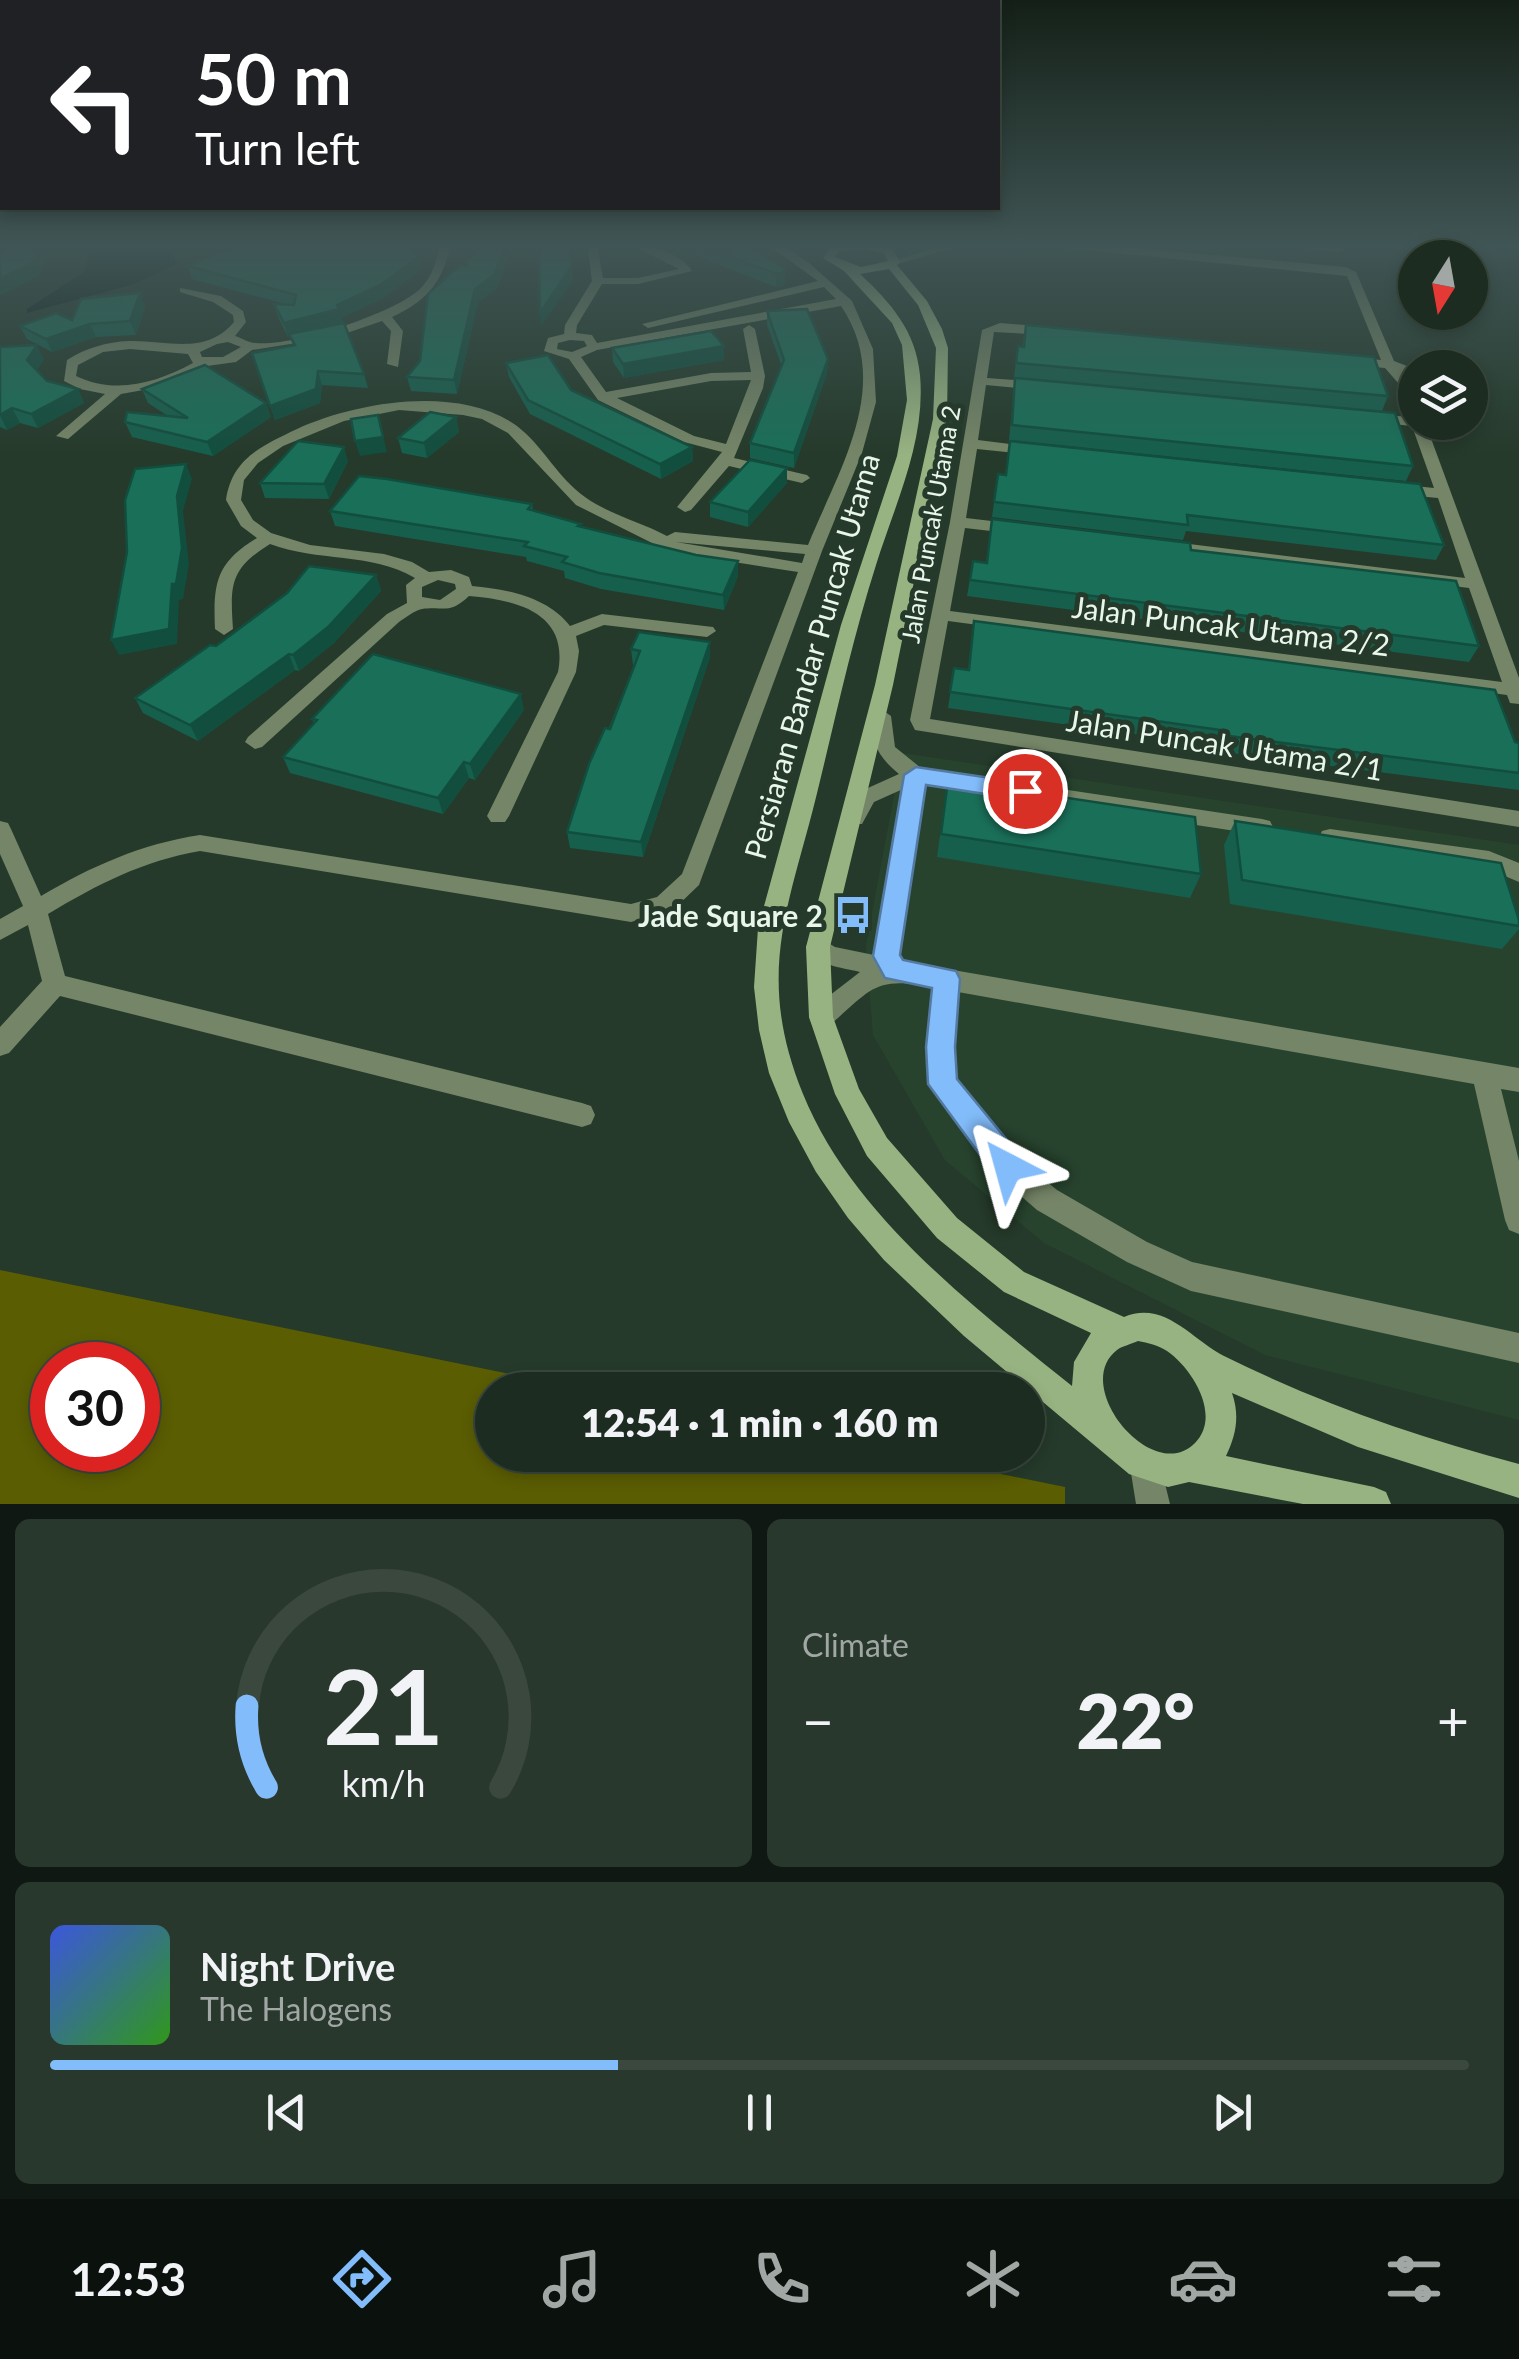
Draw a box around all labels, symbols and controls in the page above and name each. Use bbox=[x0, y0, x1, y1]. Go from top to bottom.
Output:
text: 50 m bbox=[195, 36, 352, 120]
icon: left bbox=[30, 40, 160, 170]
text: Turn left bbox=[195, 121, 360, 175]
north arrow bbox=[1398, 240, 1488, 330]
map controls bbox=[1398, 240, 1488, 440]
button: layers bbox=[1398, 350, 1488, 440]
street label: Jalan Puncak Utama 2 bbox=[894, 403, 966, 645]
street label: Persiaran Bandar Puncak Utama bbox=[736, 449, 886, 863]
street label: Jalan Puncak Utama 2/2 bbox=[1070, 588, 1392, 662]
street label: Jalan Puncak Utama 2/1 bbox=[1064, 701, 1386, 787]
pin bbox=[983, 749, 1068, 834]
icon: arrive bbox=[998, 764, 1053, 819]
bus stop icon: Jade Square 2 bbox=[832, 894, 874, 936]
place label: Jade Square 2 bbox=[638, 897, 823, 933]
position arrow bbox=[956, 1115, 1060, 1219]
speed limit sign: 30 bbox=[30, 1342, 160, 1472]
text: 12:54 · 1 min · 160 m bbox=[581, 1399, 939, 1445]
text: Climate bbox=[802, 1625, 909, 1664]
text: 21 bbox=[323, 1642, 444, 1767]
text: 22° bbox=[1076, 1675, 1195, 1765]
text: − bbox=[802, 1687, 834, 1753]
text: + bbox=[1437, 1687, 1469, 1753]
text: km/h bbox=[342, 1762, 425, 1805]
text: Night Drive bbox=[200, 1943, 395, 1989]
text: The Halogens bbox=[200, 1989, 392, 2028]
icon: previous bbox=[259, 2085, 314, 2140]
icon: pause bbox=[732, 2085, 787, 2140]
icon: next bbox=[1205, 2085, 1260, 2140]
icon: directions bbox=[327, 2244, 397, 2314]
icon: music bbox=[537, 2244, 607, 2314]
icon: phone bbox=[747, 2244, 817, 2314]
icon: climate bbox=[958, 2244, 1028, 2314]
icon: car bbox=[1168, 2244, 1238, 2314]
icon: filters bbox=[1379, 2244, 1449, 2314]
text: 12:53 bbox=[70, 2252, 186, 2306]

